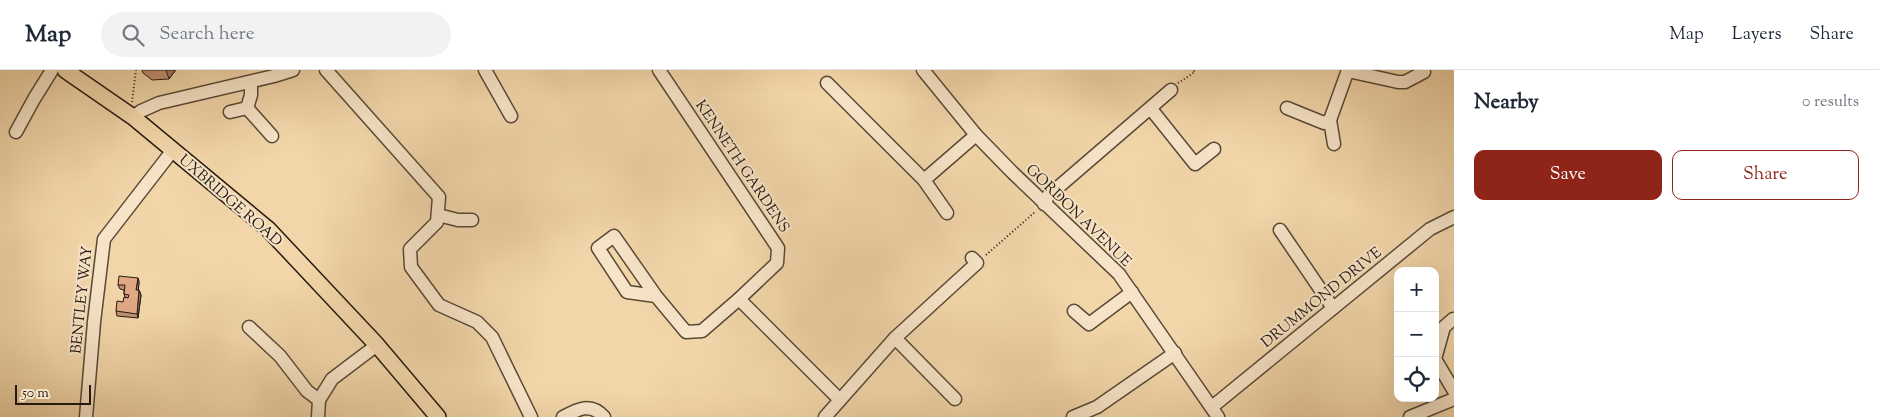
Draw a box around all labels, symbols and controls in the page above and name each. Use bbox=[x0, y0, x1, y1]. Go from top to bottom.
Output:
search box bbox=[101, 12, 451, 57]
text: Map bbox=[25, 18, 71, 52]
icon: search bbox=[119, 21, 147, 49]
text: Search here bbox=[159, 21, 255, 48]
text: Map bbox=[1669, 22, 1704, 48]
text: Layers bbox=[1732, 22, 1782, 48]
text: Share bbox=[1810, 22, 1854, 48]
text: Nearby bbox=[1474, 88, 1539, 118]
text: 0 results bbox=[1802, 91, 1859, 114]
street label: KENNETH GARDENS bbox=[690, 96, 794, 237]
street label: UXBRIDGE ROAD bbox=[174, 150, 287, 252]
button: Save bbox=[1474, 150, 1662, 200]
button: Share bbox=[1672, 150, 1859, 200]
street label: GORDON AVENUE bbox=[1020, 160, 1136, 272]
street label: DRUMMOND DRIVE bbox=[1257, 243, 1387, 353]
street label: BENTLEY WAY bbox=[66, 245, 99, 355]
map controls bbox=[1394, 267, 1439, 402]
button: + bbox=[1394, 267, 1439, 312]
button: − bbox=[1394, 312, 1439, 357]
button: locate bbox=[1394, 357, 1439, 402]
scale bar bbox=[15, 382, 91, 405]
text: 50 m bbox=[22, 384, 49, 404]

